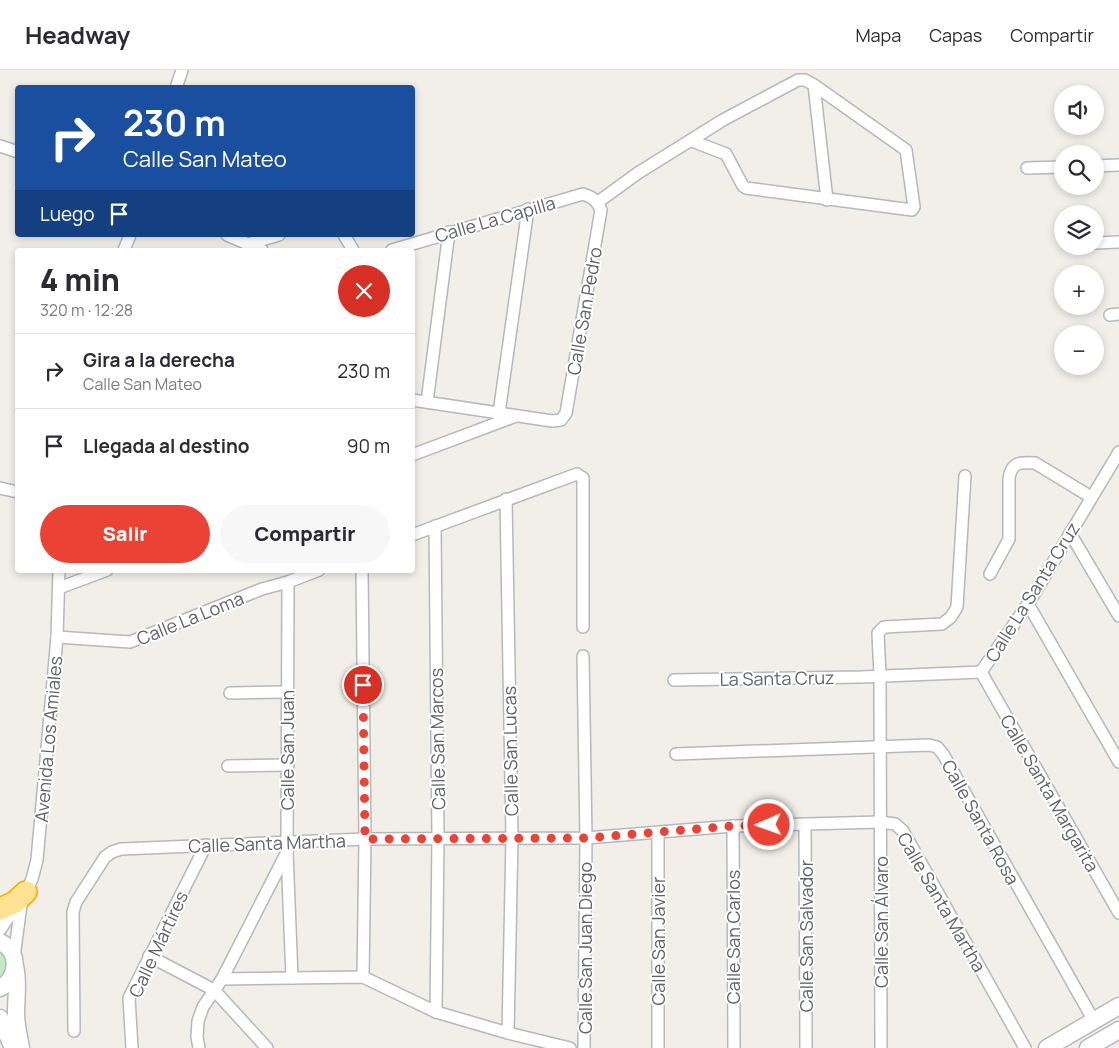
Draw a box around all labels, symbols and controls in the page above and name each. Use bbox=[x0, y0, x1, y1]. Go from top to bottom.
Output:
text: Headway bbox=[25, 18, 130, 51]
text: Mapa bbox=[855, 23, 901, 47]
text: Capas bbox=[929, 23, 982, 47]
text: Compartir bbox=[1010, 23, 1094, 47]
map controls bbox=[1054, 85, 1104, 375]
button: sound bbox=[1054, 85, 1104, 135]
text: 230 m bbox=[123, 99, 226, 147]
icon: right bbox=[40, 105, 105, 170]
text: Calle San Mateo bbox=[123, 144, 287, 174]
button: search bbox=[1054, 145, 1104, 195]
street label: Calle La Capilla bbox=[432, 190, 558, 248]
icon: arrive bbox=[105, 200, 133, 228]
text: Luego bbox=[40, 201, 95, 227]
button: layers bbox=[1054, 205, 1104, 255]
street label: Calle San Pedro bbox=[561, 245, 607, 377]
text: 4 min bbox=[40, 259, 120, 300]
button: close bbox=[338, 265, 390, 317]
button: + bbox=[1054, 265, 1104, 315]
text: 320 m · 12:28 bbox=[40, 299, 133, 321]
button: − bbox=[1054, 325, 1104, 375]
text: Gira a la derecha bbox=[83, 347, 235, 373]
icon: right bbox=[40, 357, 68, 385]
text: 230 m bbox=[337, 358, 390, 384]
text: Calle San Mateo bbox=[83, 373, 202, 395]
icon: arrive bbox=[40, 432, 68, 460]
text: Llegada al destino bbox=[83, 433, 250, 459]
text: 90 m bbox=[347, 433, 390, 459]
button: Salir bbox=[40, 505, 210, 563]
button: Compartir bbox=[220, 505, 390, 563]
street label: Calle La Santa Cruz bbox=[979, 518, 1085, 666]
street label: Calle La Loma bbox=[133, 586, 247, 650]
street label: Avenida Los Amiales bbox=[29, 655, 67, 823]
pin bbox=[342, 664, 384, 706]
street label: La Santa Cruz bbox=[719, 665, 835, 691]
street label: Calle San Marcos bbox=[424, 668, 450, 810]
icon: arrive bbox=[349, 671, 377, 699]
street label: Calle San Lucas bbox=[497, 686, 523, 816]
street label: Calle San Juan bbox=[275, 690, 299, 810]
street label: Calle Santa Margarita bbox=[995, 710, 1105, 876]
street label: Calle Santa Rosa bbox=[937, 755, 1025, 889]
position arrow bbox=[742, 798, 794, 850]
street label: Calle Santa Martha bbox=[188, 828, 346, 858]
street label: Calle Santa Martha bbox=[892, 828, 992, 976]
street label: Calle San Álvaro bbox=[869, 856, 893, 988]
street label: Calle San Salvador bbox=[794, 859, 818, 1012]
street label: Calle San Juan Diego bbox=[573, 862, 597, 1034]
street label: Calle San Carlos bbox=[721, 870, 745, 1004]
street label: Calle San Javier bbox=[646, 876, 670, 1006]
street label: Calle Mártires bbox=[123, 887, 193, 1001]

